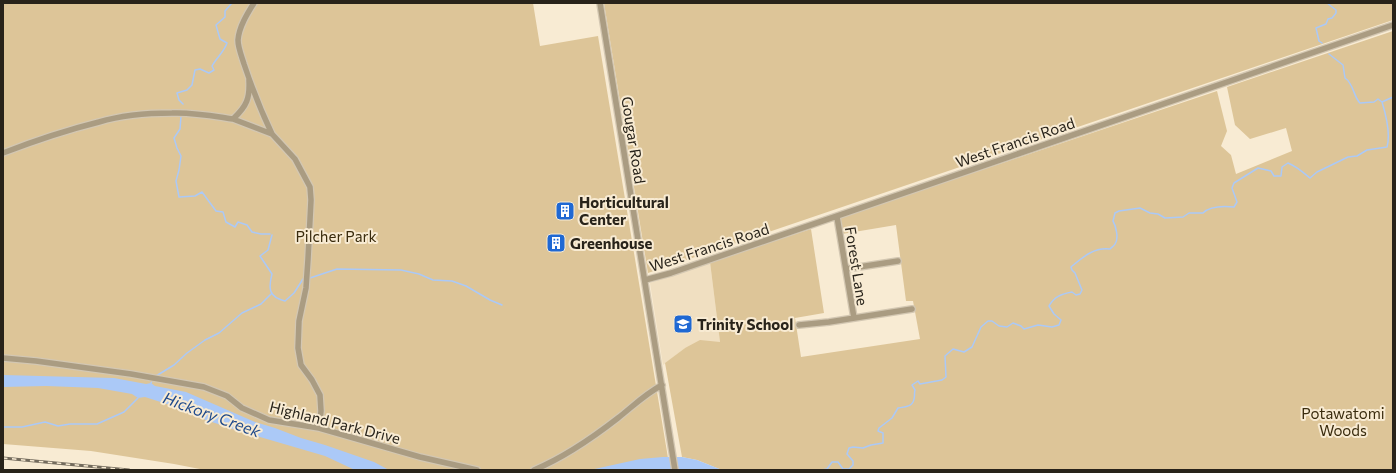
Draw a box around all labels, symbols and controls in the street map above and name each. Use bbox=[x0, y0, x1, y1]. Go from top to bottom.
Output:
street label: Gougar Road bbox=[618, 95, 650, 185]
street label: West Francis Road bbox=[953, 113, 1077, 171]
place label: Horticultural Center bbox=[579, 193, 669, 228]
building icon: Horticultural Center bbox=[554, 200, 576, 222]
street label: West Francis Road bbox=[647, 219, 771, 275]
street label: Forest Lane bbox=[842, 225, 872, 307]
park label: Pilcher Park bbox=[295, 227, 377, 245]
building icon: Greenhouse bbox=[545, 232, 567, 254]
place label: Greenhouse bbox=[570, 234, 653, 252]
school or university icon: Trinity School bbox=[672, 313, 694, 335]
place label: Trinity School bbox=[697, 315, 793, 333]
water label: Hickory Creek bbox=[161, 388, 264, 441]
street label: Highland Park Drive bbox=[268, 397, 402, 447]
park label: Potawatomi Woods bbox=[1301, 404, 1385, 439]

